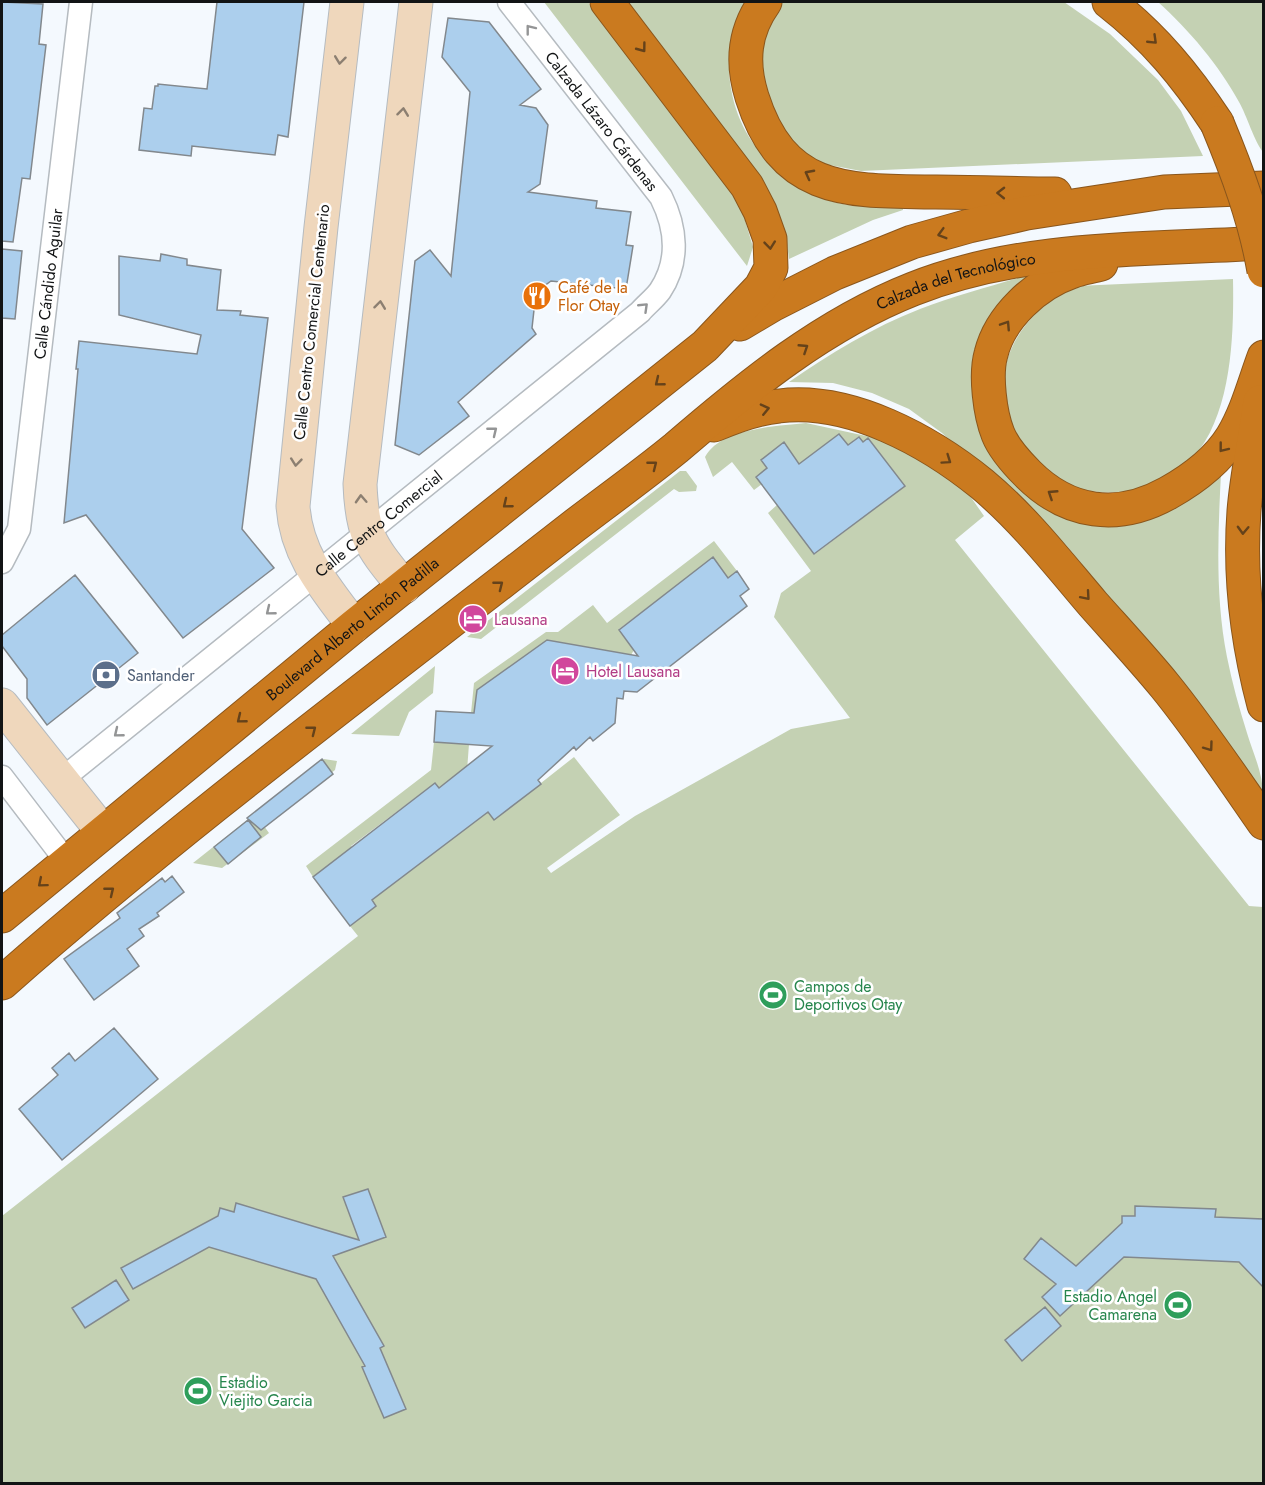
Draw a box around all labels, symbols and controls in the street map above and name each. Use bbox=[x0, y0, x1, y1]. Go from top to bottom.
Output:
one-way arrow bbox=[527, 24, 538, 35]
one-way arrow bbox=[1146, 33, 1156, 44]
one-way arrow bbox=[635, 41, 646, 52]
street label: Calzada Lázaro Cárdenas bbox=[540, 46, 664, 196]
one-way arrow bbox=[335, 55, 347, 64]
one-way arrow bbox=[396, 107, 409, 116]
one-way arrow bbox=[805, 170, 815, 181]
one-way arrow bbox=[996, 187, 1005, 199]
street label: Calle Centro Comercial Centenario bbox=[288, 203, 335, 441]
street label: Calle Cándido Aguilar bbox=[28, 207, 69, 360]
one-way arrow bbox=[937, 227, 948, 239]
one-way arrow bbox=[763, 240, 776, 250]
street label: Calzada del Tecnológico bbox=[872, 247, 1037, 316]
place label: Café de la Flor Otay bbox=[558, 276, 628, 317]
restaurant icon: Café de la Flor Otay bbox=[521, 280, 553, 312]
one-way arrow bbox=[373, 301, 386, 310]
one-way arrow bbox=[636, 304, 647, 315]
one-way arrow bbox=[998, 321, 1010, 331]
one-way arrow bbox=[797, 345, 808, 356]
one-way arrow bbox=[655, 375, 666, 386]
one-way arrow bbox=[760, 403, 770, 416]
one-way arrow bbox=[486, 427, 497, 438]
one-way arrow bbox=[1220, 441, 1231, 452]
one-way arrow bbox=[941, 453, 952, 464]
one-way arrow bbox=[290, 458, 303, 467]
one-way arrow bbox=[647, 461, 658, 472]
street label: Calle Centro Comercial bbox=[310, 465, 447, 583]
one-way arrow bbox=[1048, 489, 1058, 501]
one-way arrow bbox=[355, 495, 368, 504]
one-way arrow bbox=[503, 497, 514, 508]
one-way arrow bbox=[1237, 525, 1250, 534]
street label: Boulevard Alberto Limón Padilla bbox=[261, 552, 444, 706]
one-way arrow bbox=[493, 581, 504, 592]
one-way arrow bbox=[1079, 589, 1090, 600]
one-way arrow bbox=[266, 603, 277, 614]
hotel icon: Lausana bbox=[457, 603, 489, 635]
place label: Lausana bbox=[494, 608, 548, 631]
hotel icon: Hotel Lausana bbox=[549, 655, 581, 687]
bank icon: Santander bbox=[90, 659, 122, 691]
place label: Hotel Lausana bbox=[586, 660, 680, 683]
place label: Santander bbox=[127, 664, 195, 687]
one-way arrow bbox=[237, 712, 248, 723]
one-way arrow bbox=[114, 726, 125, 737]
one-way arrow bbox=[306, 727, 317, 738]
one-way arrow bbox=[1202, 740, 1213, 751]
one-way arrow bbox=[38, 875, 49, 886]
one-way arrow bbox=[103, 887, 114, 898]
place label: Campos de Deportivos Otay bbox=[794, 975, 903, 1016]
sports icon: Campos de Deportivos Otay bbox=[757, 979, 789, 1011]
place label: Estadio Angel Camarena bbox=[1063, 1285, 1157, 1326]
sports icon: Estadio Angel Camarena bbox=[1162, 1289, 1194, 1321]
place label: Estadio Viejito Garcia bbox=[219, 1371, 312, 1412]
sports icon: Estadio Viejito Garcia bbox=[182, 1375, 214, 1407]

